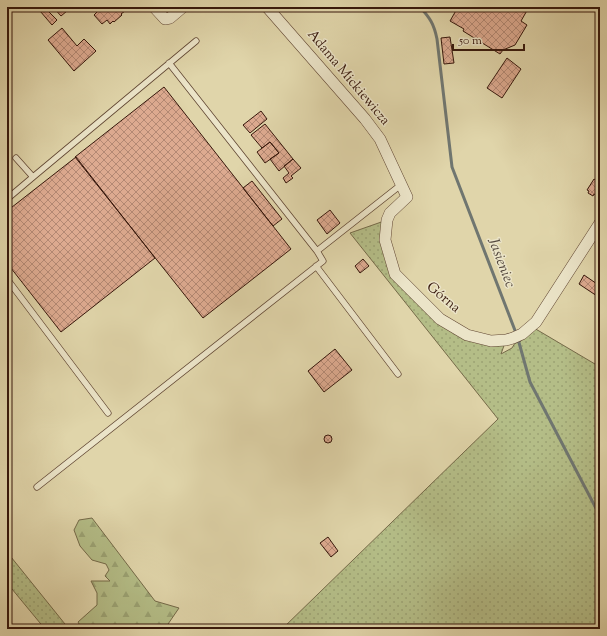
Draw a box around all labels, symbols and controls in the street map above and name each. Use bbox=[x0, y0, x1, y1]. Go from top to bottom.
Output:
street label: Adama Mickiewicza bbox=[302, 26, 394, 131]
scale bar bbox=[453, 26, 524, 52]
text: 50 m bbox=[458, 32, 482, 50]
water label: Jasieniec bbox=[482, 234, 520, 291]
street label: Górna bbox=[422, 278, 465, 319]

